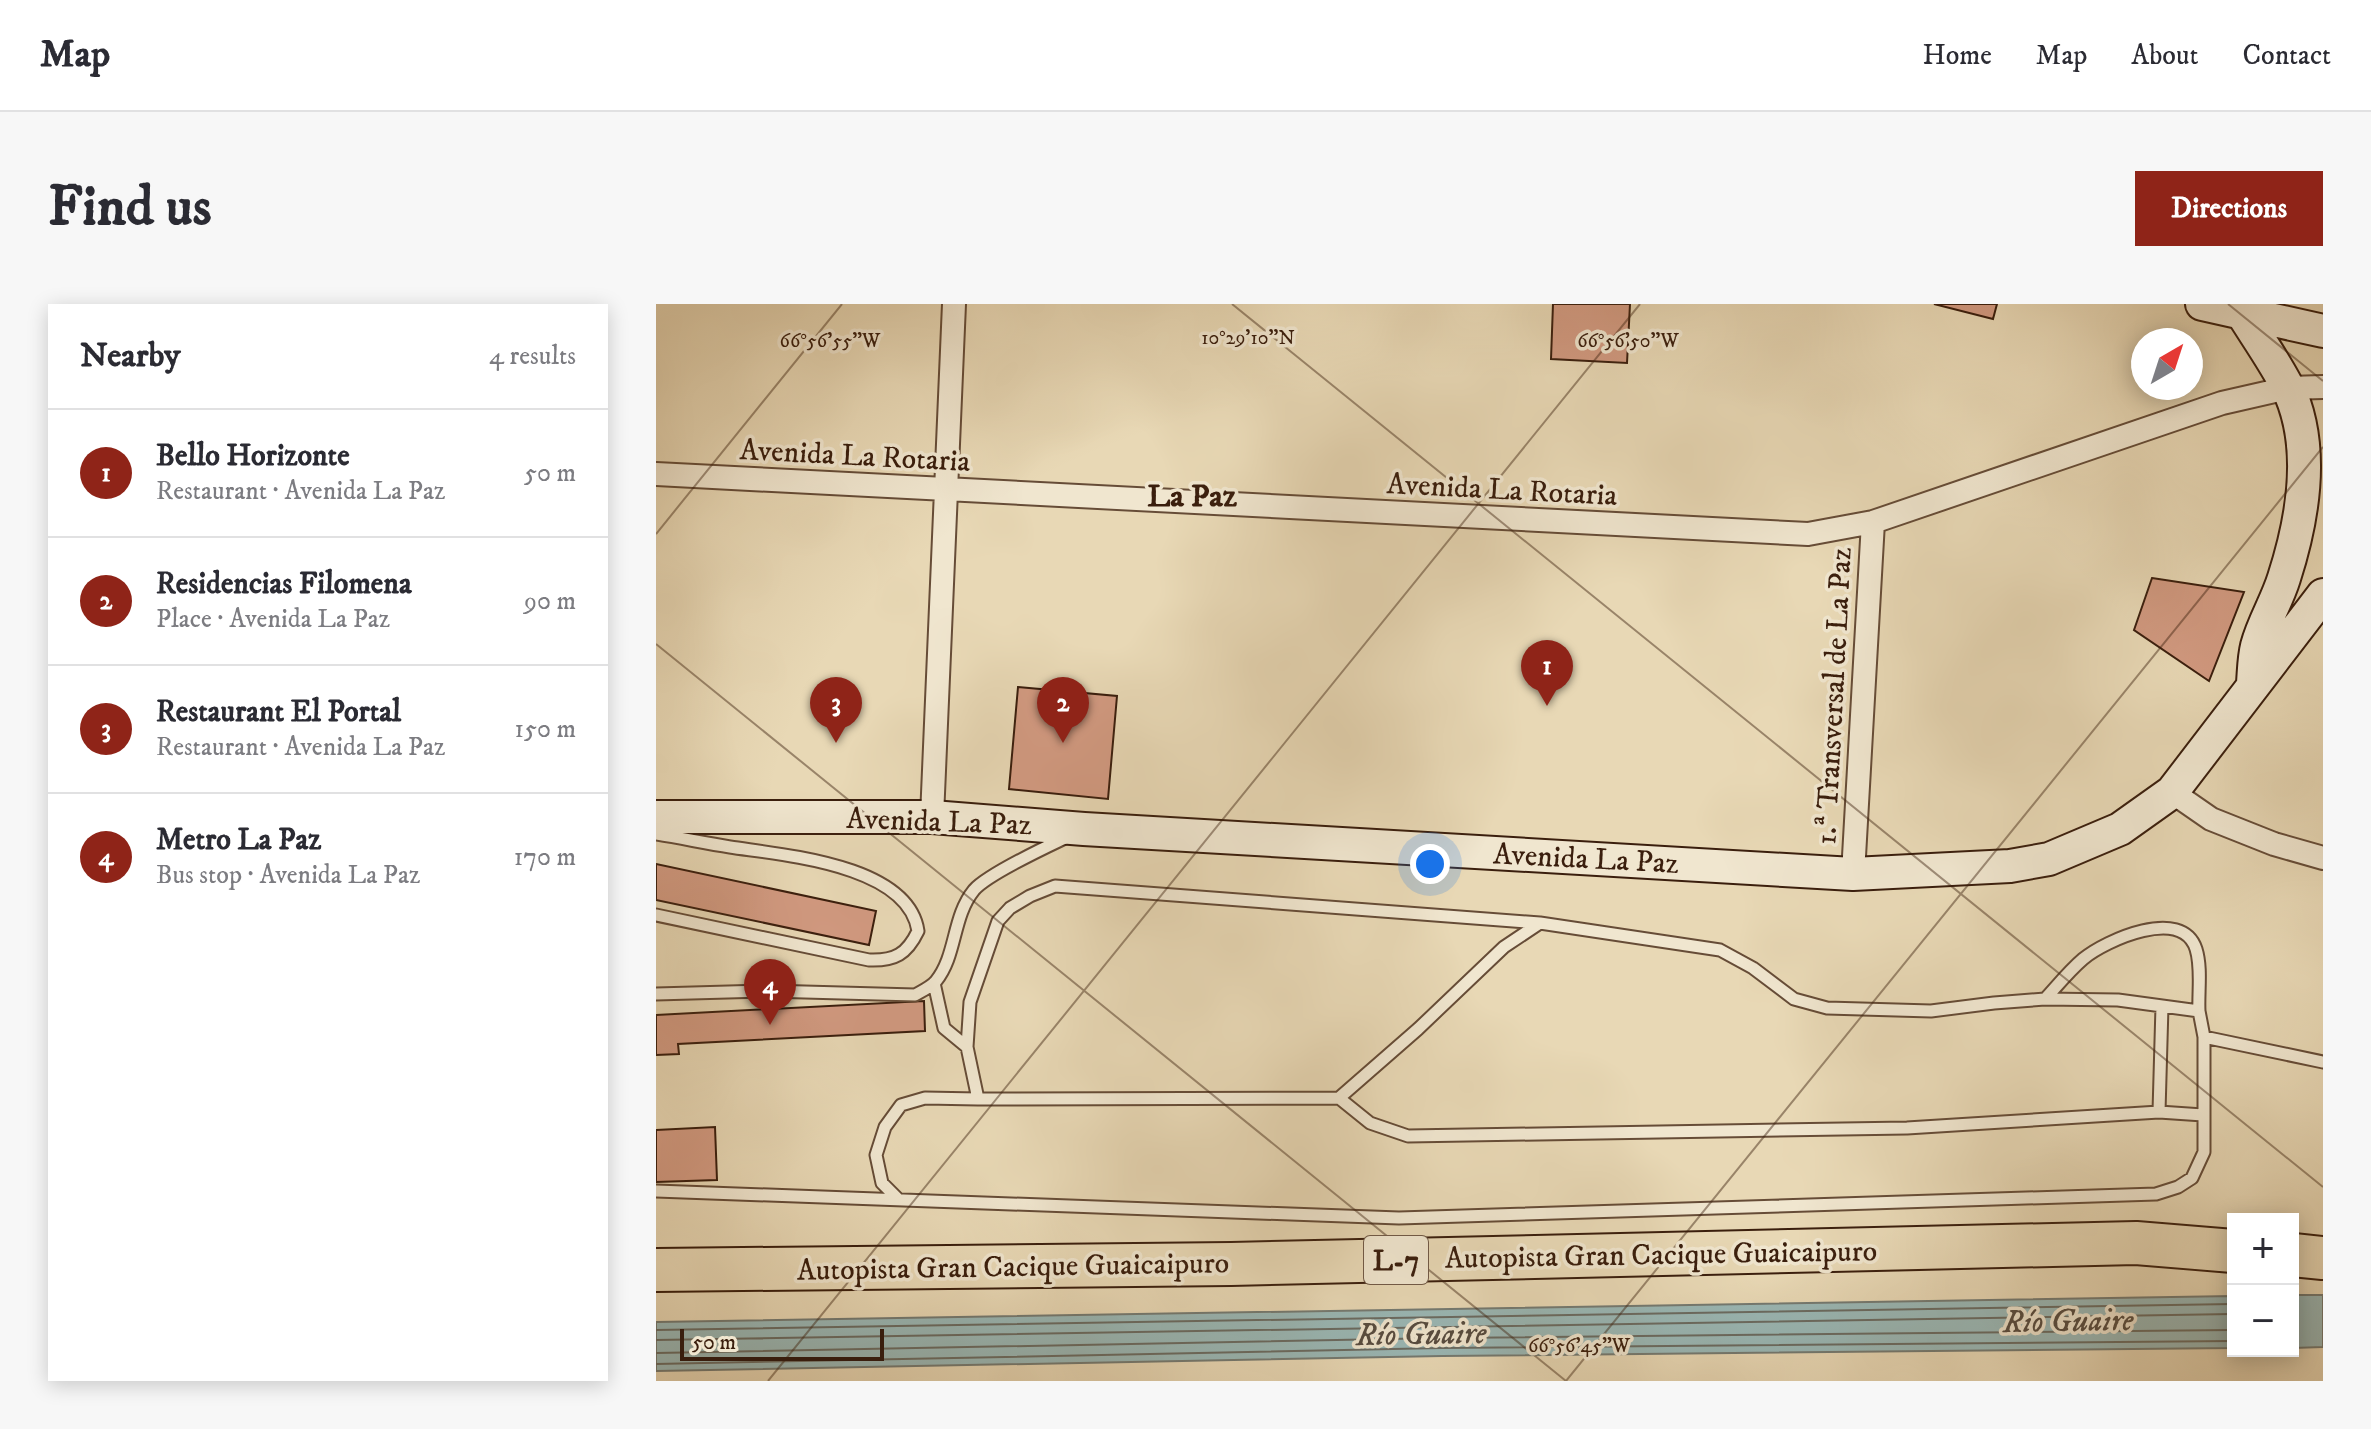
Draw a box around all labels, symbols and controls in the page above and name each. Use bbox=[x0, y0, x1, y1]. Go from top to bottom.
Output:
text: Map bbox=[40, 31, 110, 79]
text: Home bbox=[1923, 38, 1992, 73]
text: Map bbox=[2036, 38, 2087, 73]
text: About bbox=[2131, 38, 2198, 73]
text: Contact bbox=[2242, 38, 2331, 73]
button: Directions bbox=[2135, 171, 2323, 246]
text: Find us bbox=[48, 173, 212, 243]
text: 10°29'10"N bbox=[1201, 326, 1295, 351]
north arrow bbox=[2131, 328, 2203, 400]
text: 66°56'55"W bbox=[780, 329, 881, 354]
text: 66°56'50"W bbox=[1577, 329, 1680, 354]
text: Nearby bbox=[80, 335, 181, 377]
text: 4 results bbox=[489, 340, 576, 373]
street label: Avenida La Rotaria bbox=[739, 432, 971, 481]
text: Bello Horizonte bbox=[156, 438, 350, 475]
text: 1 bbox=[101, 457, 111, 490]
text: 50 m bbox=[524, 457, 576, 490]
street label: Avenida La Rotaria bbox=[1386, 466, 1618, 515]
text: Restaurant · Avenida La Paz bbox=[156, 475, 445, 508]
district label: La Paz bbox=[1147, 477, 1237, 517]
street label: 1.ª Transversal de La Paz bbox=[1808, 546, 1861, 846]
text: Residencias Filomena bbox=[156, 566, 412, 603]
text: 2 bbox=[100, 585, 112, 618]
text: 90 m bbox=[524, 585, 576, 618]
text: Place · Avenida La Paz bbox=[156, 603, 390, 636]
pin: 1 bbox=[1521, 640, 1573, 706]
pin: 3 bbox=[810, 677, 862, 743]
pin: 2 bbox=[1037, 677, 1089, 743]
text: Restaurant El Portal bbox=[156, 694, 401, 731]
text: 3 bbox=[101, 713, 111, 746]
text: 150 m bbox=[515, 713, 576, 746]
text: Restaurant · Avenida La Paz bbox=[156, 731, 445, 764]
street label: Avenida La Paz bbox=[846, 801, 1032, 844]
text: Metro La Paz bbox=[156, 822, 321, 859]
street label: Avenida La Paz bbox=[1492, 836, 1680, 883]
text: 4 bbox=[99, 841, 113, 874]
text: 170 m bbox=[514, 841, 576, 874]
your location bbox=[1410, 844, 1450, 884]
text: Bus stop · Avenida La Paz bbox=[156, 859, 420, 892]
pin: 4 bbox=[744, 959, 796, 1025]
map controls bbox=[2227, 1213, 2299, 1357]
button: + bbox=[2227, 1213, 2299, 1285]
street label: Autopista Gran Cacique Guaicaipuro bbox=[1444, 1233, 1878, 1278]
road number: L-7 bbox=[1364, 1236, 1428, 1284]
street label: Autopista Gran Cacique Guaicaipuro bbox=[796, 1245, 1230, 1290]
button: − bbox=[2227, 1285, 2299, 1357]
water label: Río Guaire bbox=[2001, 1301, 2135, 1343]
water label: Río Guaire bbox=[1354, 1314, 1488, 1356]
scale bar bbox=[680, 1325, 884, 1361]
text: 50 m bbox=[692, 1329, 736, 1356]
text: 66°56'45"W bbox=[1528, 1334, 1631, 1359]

